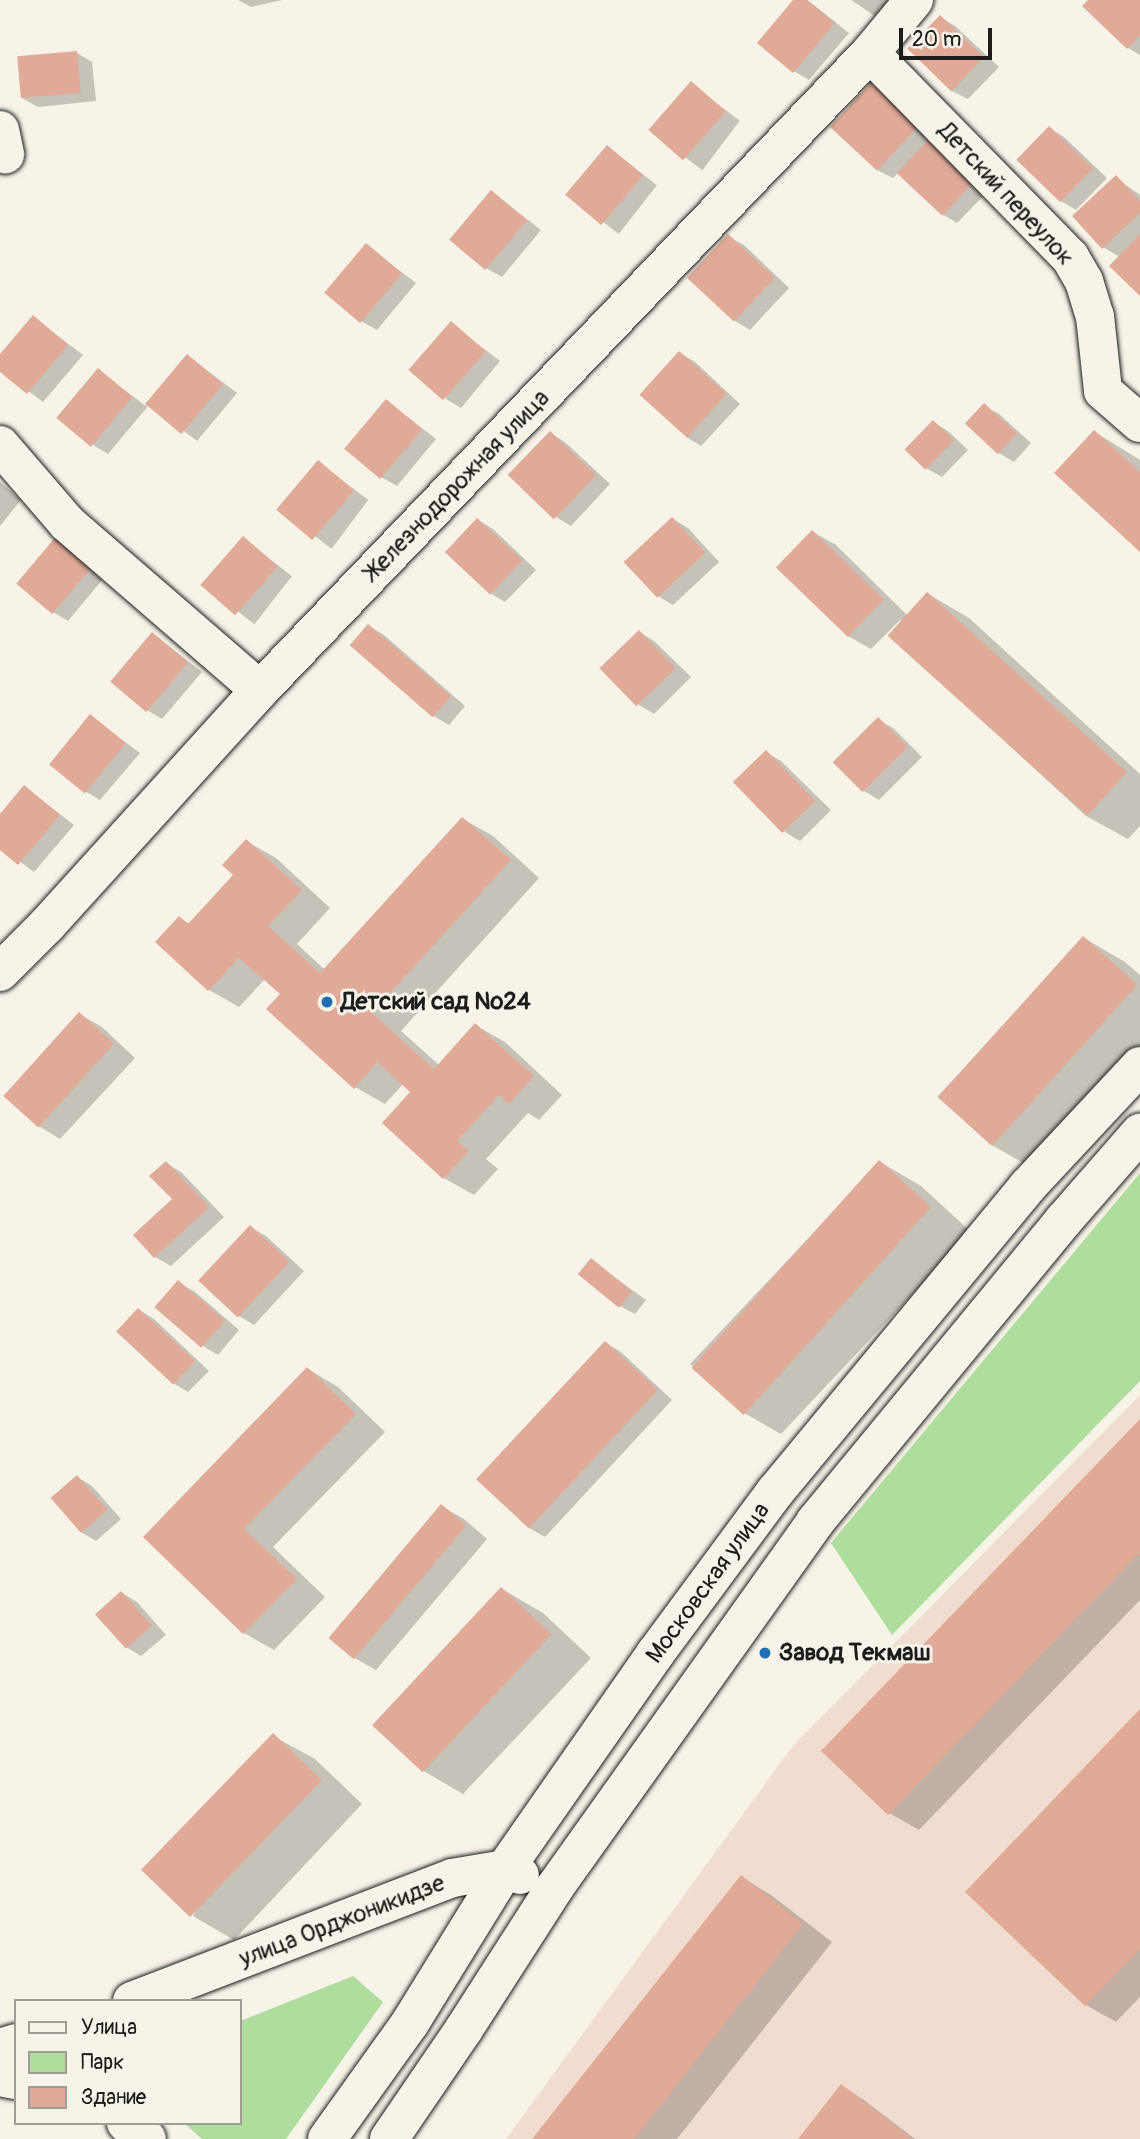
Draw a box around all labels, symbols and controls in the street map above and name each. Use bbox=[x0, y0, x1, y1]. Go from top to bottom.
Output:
scale bar bbox=[902, 14, 995, 58]
text: 20 m bbox=[912, 26, 961, 53]
street label: Детский переулок bbox=[932, 116, 1080, 272]
street label: Железнодорожная улица bbox=[359, 384, 555, 586]
place label: Детский сад №24 bbox=[341, 988, 531, 1016]
marker: Детский сад №24 bbox=[319, 994, 335, 1010]
street label: Московская улица bbox=[640, 1497, 776, 1669]
place label: Завод Текмаш bbox=[779, 1639, 930, 1667]
marker: Завод Текмаш bbox=[757, 1645, 773, 1661]
street label: улица Орджоникидзе bbox=[235, 1869, 449, 1973]
legend bbox=[14, 1999, 242, 2125]
text: Улица bbox=[81, 2014, 137, 2041]
text: Парк bbox=[81, 2049, 124, 2076]
text: Здание bbox=[81, 2084, 146, 2111]

